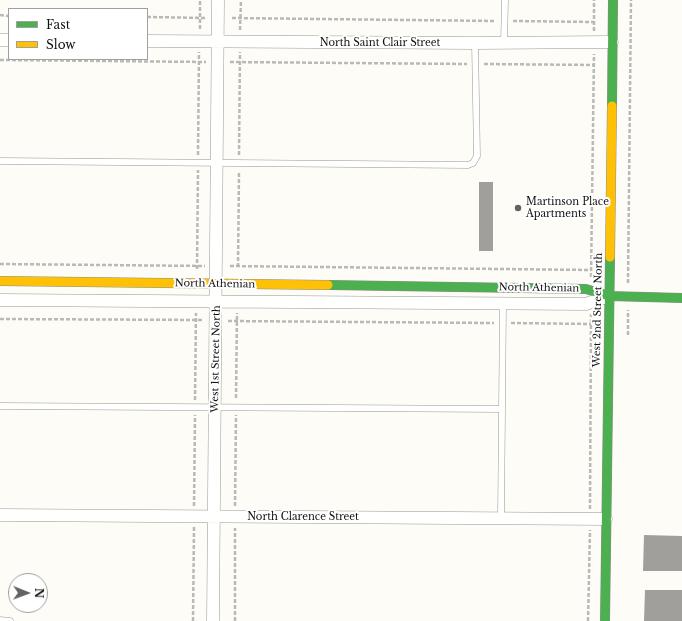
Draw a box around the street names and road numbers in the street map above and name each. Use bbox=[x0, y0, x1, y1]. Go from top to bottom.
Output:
street label: North Saint Clair Street bbox=[320, 37, 440, 49]
street label: West 2nd Street North bbox=[591, 253, 605, 367]
street label: North Athenian bbox=[175, 277, 255, 291]
street label: North Athenian bbox=[499, 281, 579, 295]
street label: West 1st Street North bbox=[209, 305, 223, 413]
street label: North Clarence Street bbox=[247, 511, 359, 523]

